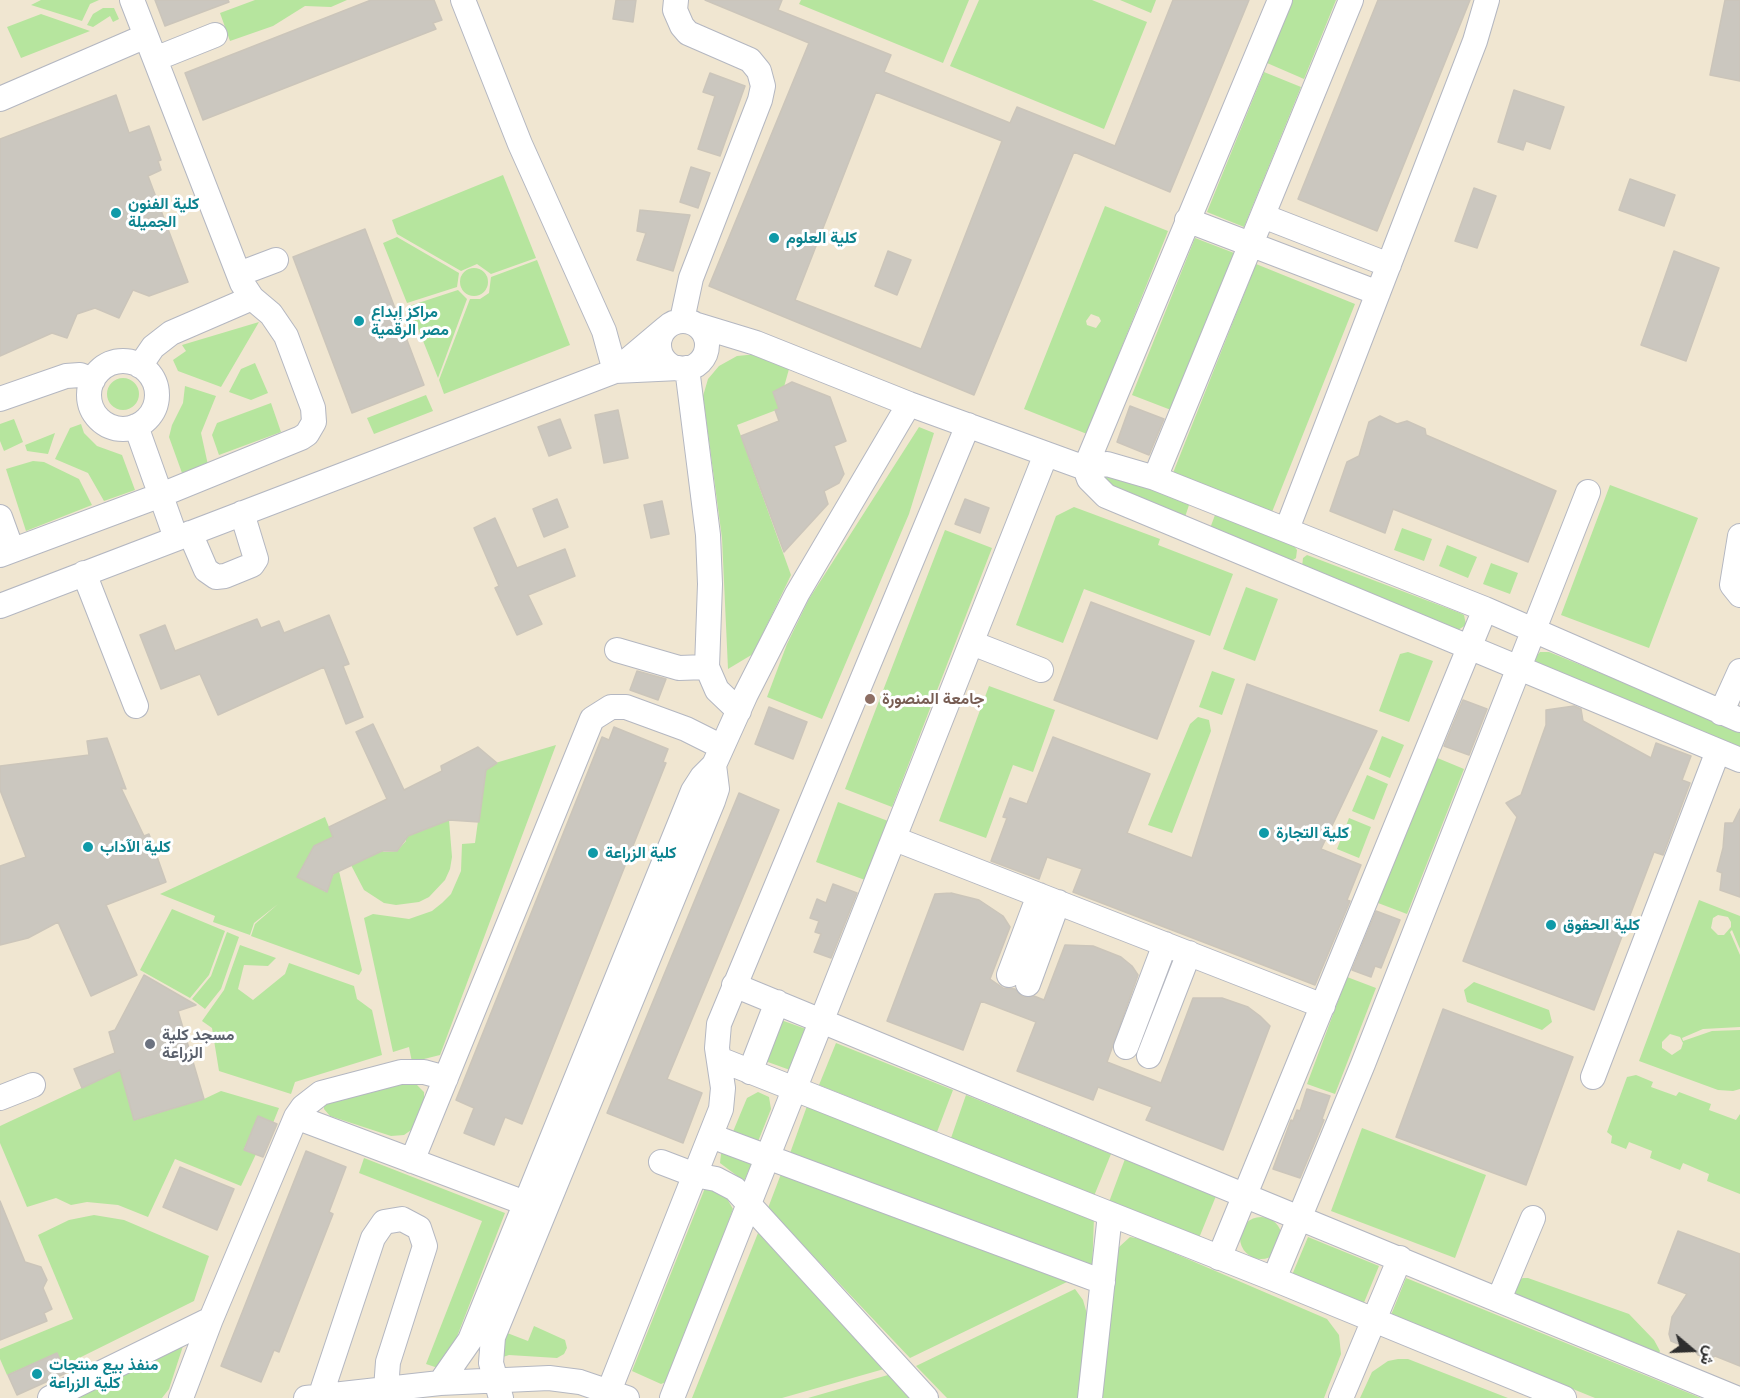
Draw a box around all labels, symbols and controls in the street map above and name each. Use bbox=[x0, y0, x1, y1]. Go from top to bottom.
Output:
place label: كلية الفنون الجميلة bbox=[128, 194, 199, 232]
marker: كلية الفنون الجميلة bbox=[109, 206, 123, 220]
place label: كلية العلوم bbox=[786, 228, 857, 248]
marker: كلية العلوم bbox=[767, 231, 781, 245]
place label: مراكز إبداع مصر الرقمية bbox=[371, 302, 449, 340]
marker: مراكز إبداع مصر الرقمية bbox=[352, 314, 366, 328]
place label: جامعة المنصورة bbox=[882, 689, 984, 709]
marker: جامعة المنصورة bbox=[863, 692, 877, 706]
place label: كلية التجارة bbox=[1276, 823, 1349, 843]
marker: كلية التجارة bbox=[1257, 826, 1271, 840]
place label: كلية الآداب bbox=[100, 837, 171, 857]
marker: كلية الآداب bbox=[81, 840, 95, 854]
place label: كلية الزراعة bbox=[605, 843, 677, 863]
marker: كلية الزراعة bbox=[586, 846, 600, 860]
place label: كلية الحقوق bbox=[1563, 915, 1640, 935]
marker: كلية الحقوق bbox=[1544, 918, 1558, 932]
place label: مسجد كلية الزراعة bbox=[162, 1025, 234, 1063]
marker: مسجد كلية الزراعة bbox=[143, 1037, 157, 1051]
north arrow bbox=[1662, 1320, 1722, 1380]
text: ش bbox=[1696, 1344, 1722, 1368]
place label: منفذ بيع منتجات كلية الزراعة bbox=[49, 1355, 158, 1393]
marker: منفذ بيع منتجات كلية الزراعة bbox=[30, 1367, 44, 1381]

